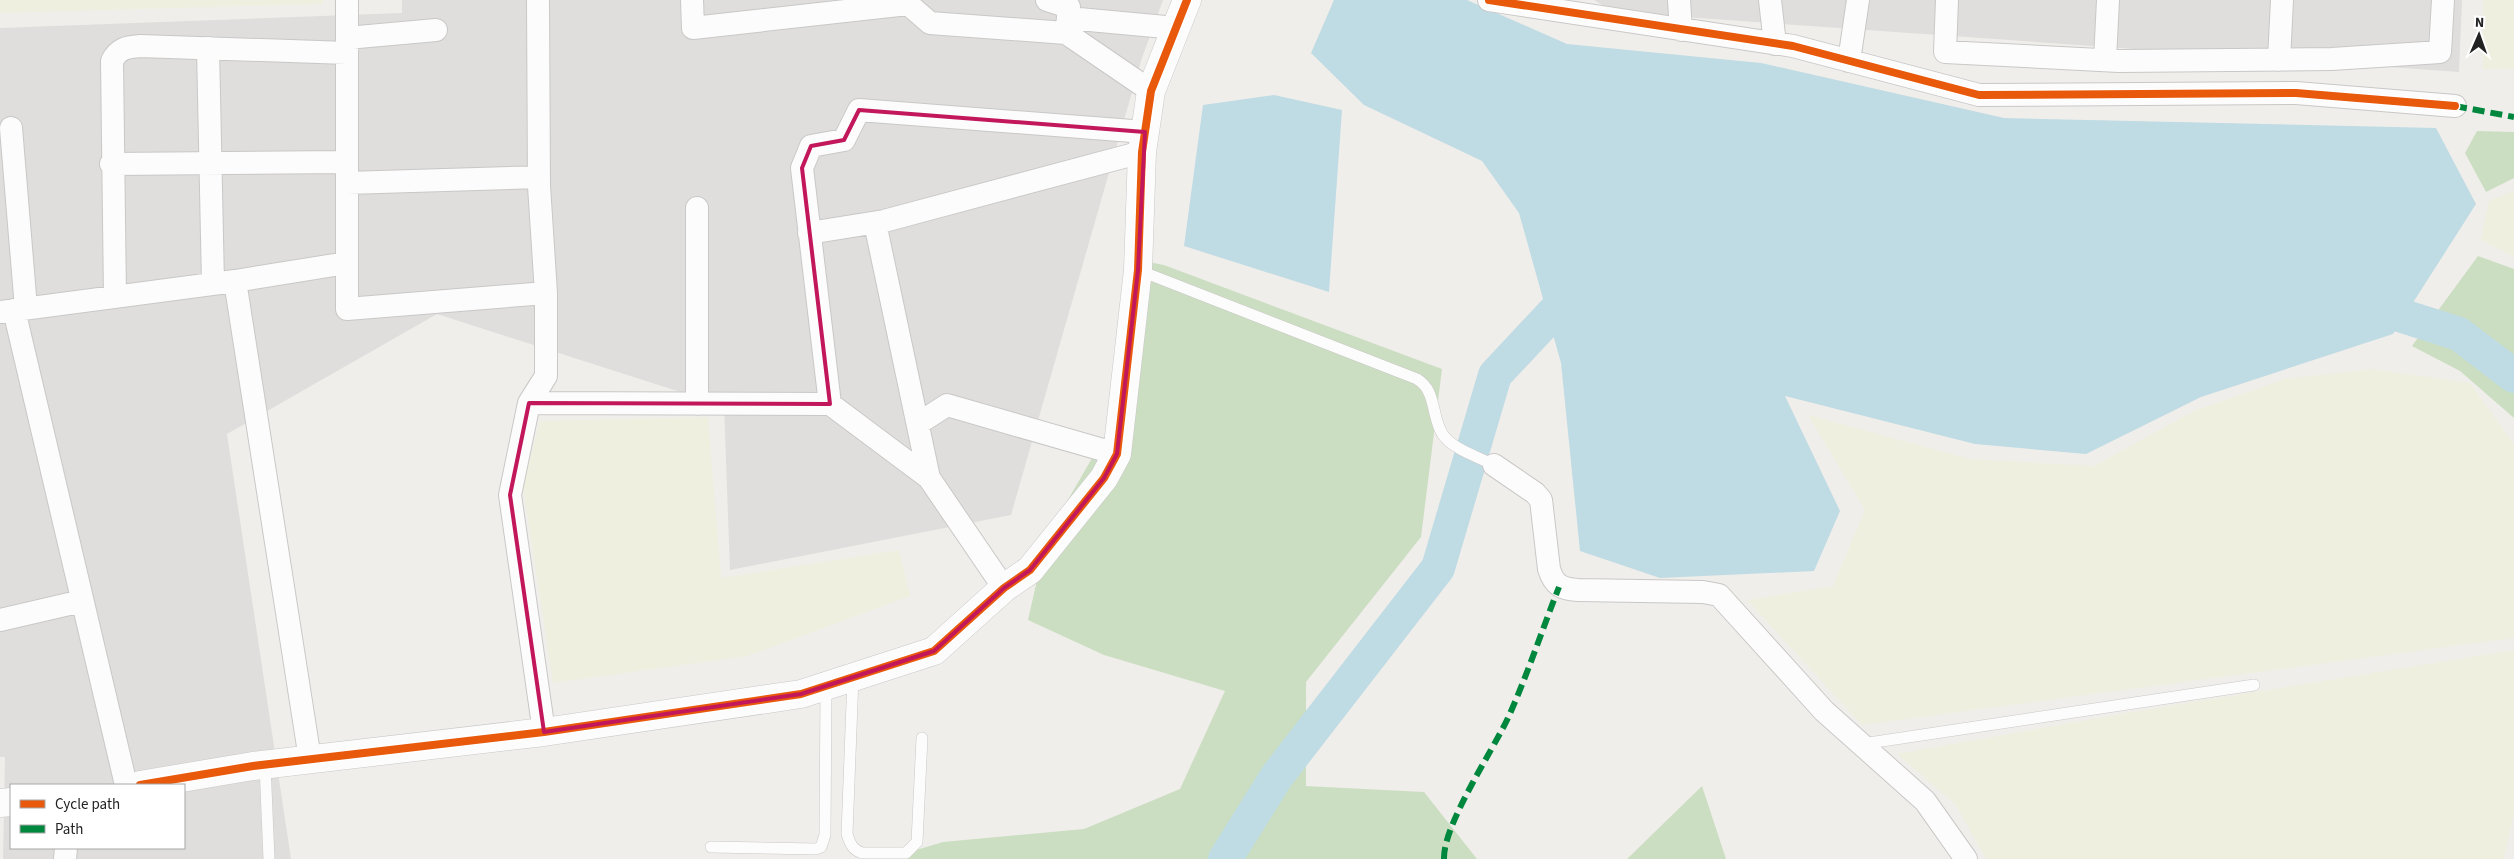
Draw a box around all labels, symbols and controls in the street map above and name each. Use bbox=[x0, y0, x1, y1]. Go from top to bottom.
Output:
north arrow bbox=[2454, 10, 2504, 60]
text: N bbox=[2474, 13, 2484, 33]
legend bbox=[10, 784, 185, 849]
text: Cycle path bbox=[55, 794, 120, 815]
text: Path bbox=[55, 819, 83, 840]

